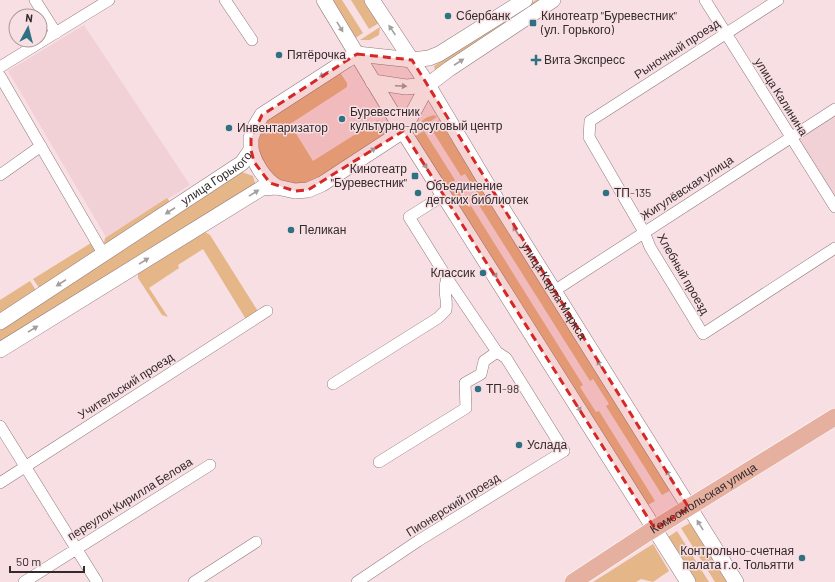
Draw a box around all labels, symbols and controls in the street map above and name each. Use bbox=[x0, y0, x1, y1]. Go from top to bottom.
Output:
north arrow bbox=[8, 8, 48, 48]
place label: Сбербанк bbox=[456, 8, 511, 23]
place label: Кинотеатр "Буревестник" (ул. Горького) bbox=[540, 8, 677, 37]
text: N bbox=[25, 11, 34, 24]
marker: Сбербанк bbox=[443, 11, 453, 21]
street label: Рыночный проезд bbox=[631, 15, 722, 82]
marker: Кинотеатр "Буревестник" (ул. Горького) bbox=[528, 18, 538, 28]
one-way arrow bbox=[337, 21, 344, 33]
one-way arrow bbox=[388, 25, 396, 35]
place label: Пятёрочка bbox=[287, 47, 346, 62]
marker: Пятёрочка bbox=[274, 50, 284, 60]
place label: Вита Экспресс bbox=[544, 52, 625, 67]
marker: Вита Экспресс bbox=[531, 55, 541, 65]
street label: улица Калинина bbox=[751, 55, 812, 139]
one-way arrow bbox=[454, 58, 464, 66]
one-way arrow bbox=[318, 71, 330, 78]
one-way arrow bbox=[394, 83, 407, 90]
place label: Буревестник культурно-досуговый центр bbox=[350, 104, 503, 133]
marker: Буревестник культурно-досуговый центр bbox=[337, 114, 347, 124]
place label: Инвентаризатор bbox=[237, 120, 328, 135]
marker: Инвентаризатор bbox=[224, 123, 234, 133]
street label: улица Горького bbox=[178, 148, 254, 208]
one-way arrow bbox=[366, 148, 377, 155]
street label: Жигулёвская улица bbox=[637, 152, 736, 223]
one-way arrow bbox=[420, 159, 428, 169]
place label: Кинотеатр "Буревестник" bbox=[331, 161, 407, 190]
marker: Кинотеатр "Буревестник" bbox=[410, 171, 420, 181]
place label: Объединение детских библиотек bbox=[426, 178, 529, 207]
place label: ТП-135 bbox=[614, 185, 651, 199]
marker: Объединение детских библиотек bbox=[413, 188, 423, 198]
marker: ТП-135 bbox=[601, 188, 611, 198]
one-way arrow bbox=[248, 189, 260, 196]
one-way arrow bbox=[164, 208, 176, 215]
place label: Пеликан bbox=[299, 222, 346, 236]
marker: Пеликан bbox=[286, 225, 296, 235]
one-way arrow bbox=[512, 226, 520, 236]
street label: Хлебный проезд bbox=[654, 230, 713, 317]
street label: улица Карла Маркса bbox=[518, 239, 591, 342]
one-way arrow bbox=[138, 258, 150, 265]
place label: Классик bbox=[430, 265, 476, 279]
marker: Классик bbox=[478, 268, 488, 278]
one-way arrow bbox=[490, 268, 497, 279]
one-way arrow bbox=[55, 279, 67, 286]
one-way arrow bbox=[27, 326, 39, 333]
street label: Учительский проезд bbox=[75, 349, 176, 422]
one-way arrow bbox=[596, 360, 604, 370]
place label: ТП-98 bbox=[486, 381, 519, 395]
marker: ТП-98 bbox=[473, 384, 483, 394]
one-way arrow bbox=[574, 402, 582, 412]
place label: Услада bbox=[527, 437, 567, 452]
marker: Услада bbox=[514, 440, 524, 450]
street label: переулок Кирилла Белова bbox=[64, 454, 195, 543]
street label: Комсомольская улица bbox=[647, 459, 759, 536]
street label: Пионерский проезд bbox=[403, 470, 502, 539]
one-way arrow bbox=[665, 470, 673, 480]
one-way arrow bbox=[697, 519, 704, 531]
place label: Контрольно-счетная палата г.о. Тольятти bbox=[680, 543, 794, 571]
scale bar bbox=[10, 548, 84, 574]
marker: Контрольно-счетная палата г.о. Тольятти bbox=[797, 553, 807, 563]
text: 50 m bbox=[16, 554, 41, 568]

